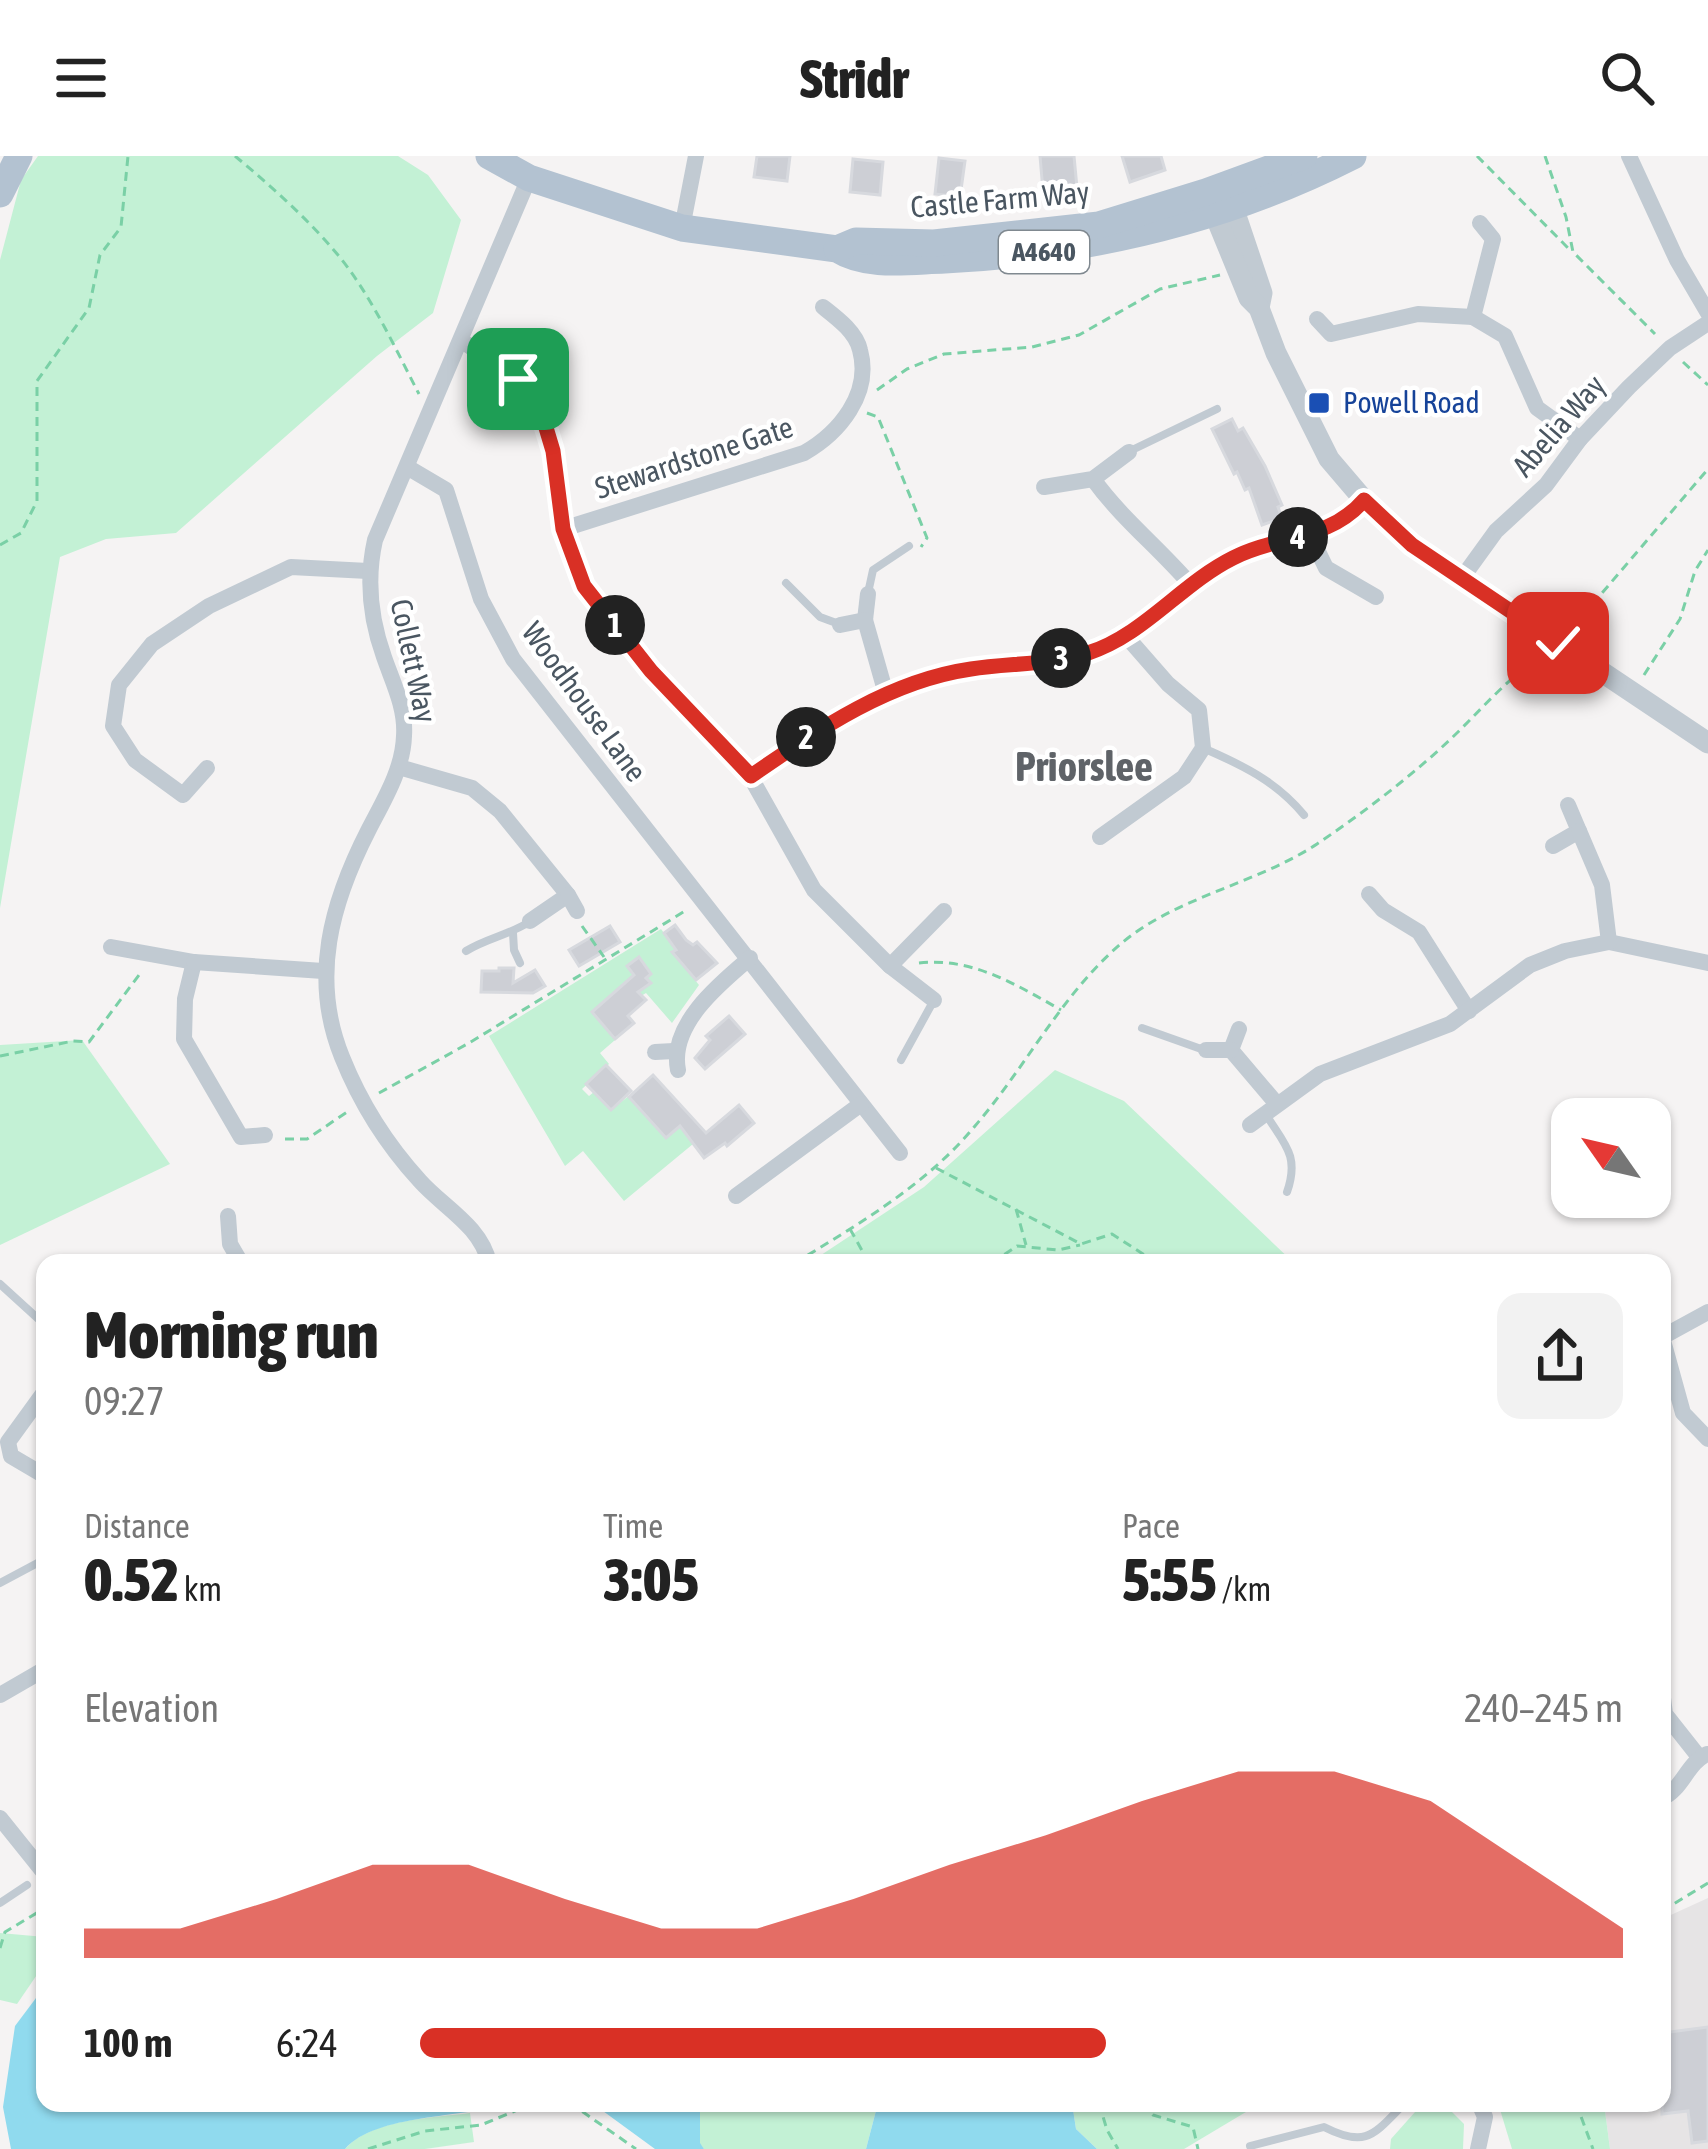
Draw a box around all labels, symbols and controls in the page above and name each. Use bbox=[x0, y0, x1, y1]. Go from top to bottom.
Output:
icon: menu bbox=[48, 45, 114, 111]
icon: search bbox=[1594, 45, 1660, 111]
text: Stridr bbox=[800, 48, 908, 109]
street label: Castle Farm Way bbox=[909, 174, 1091, 224]
road number: A4640 bbox=[999, 231, 1089, 273]
pin bbox=[467, 328, 569, 430]
icon: arrive bbox=[485, 346, 551, 412]
street label: Abelia Way bbox=[1505, 368, 1611, 483]
place label: Powell Road bbox=[1343, 385, 1480, 419]
marker: Powell Road bbox=[1306, 390, 1332, 416]
street label: Stewardstone Gate bbox=[590, 409, 797, 505]
pin: 4 bbox=[1268, 507, 1328, 567]
text: 4 bbox=[1290, 518, 1306, 556]
pin bbox=[1507, 592, 1609, 694]
pin: 1 bbox=[585, 595, 645, 655]
street label: Collett Way bbox=[384, 596, 444, 726]
text: 1 bbox=[607, 606, 623, 644]
icon: check bbox=[1525, 610, 1591, 676]
street label: Woodhouse Lane bbox=[516, 615, 654, 788]
pin: 3 bbox=[1031, 628, 1091, 688]
text: 3 bbox=[1053, 639, 1069, 677]
pin: 2 bbox=[776, 707, 836, 767]
text: 2 bbox=[798, 718, 814, 756]
district label: Priorslee bbox=[1015, 742, 1153, 790]
north arrow bbox=[1551, 1098, 1671, 1218]
map controls bbox=[1551, 1098, 1671, 1218]
button: share bbox=[1497, 1293, 1623, 1419]
text: Morning run bbox=[84, 1296, 379, 1372]
text: 09:27 bbox=[84, 1379, 164, 1423]
text: Distance bbox=[84, 1507, 190, 1545]
text: Time bbox=[603, 1507, 663, 1545]
text: Pace bbox=[1122, 1507, 1180, 1545]
text: 0.52 bbox=[84, 1545, 179, 1614]
text: 3:05 bbox=[603, 1545, 699, 1614]
text: 5:55 bbox=[1122, 1545, 1217, 1614]
text: km bbox=[179, 1570, 222, 1608]
text: /km bbox=[1217, 1570, 1271, 1608]
text: Elevation bbox=[84, 1686, 219, 1730]
text: 240–245 m bbox=[1464, 1686, 1623, 1730]
text: 100 m bbox=[84, 2021, 172, 2065]
text: 6:24 bbox=[276, 2021, 338, 2065]

